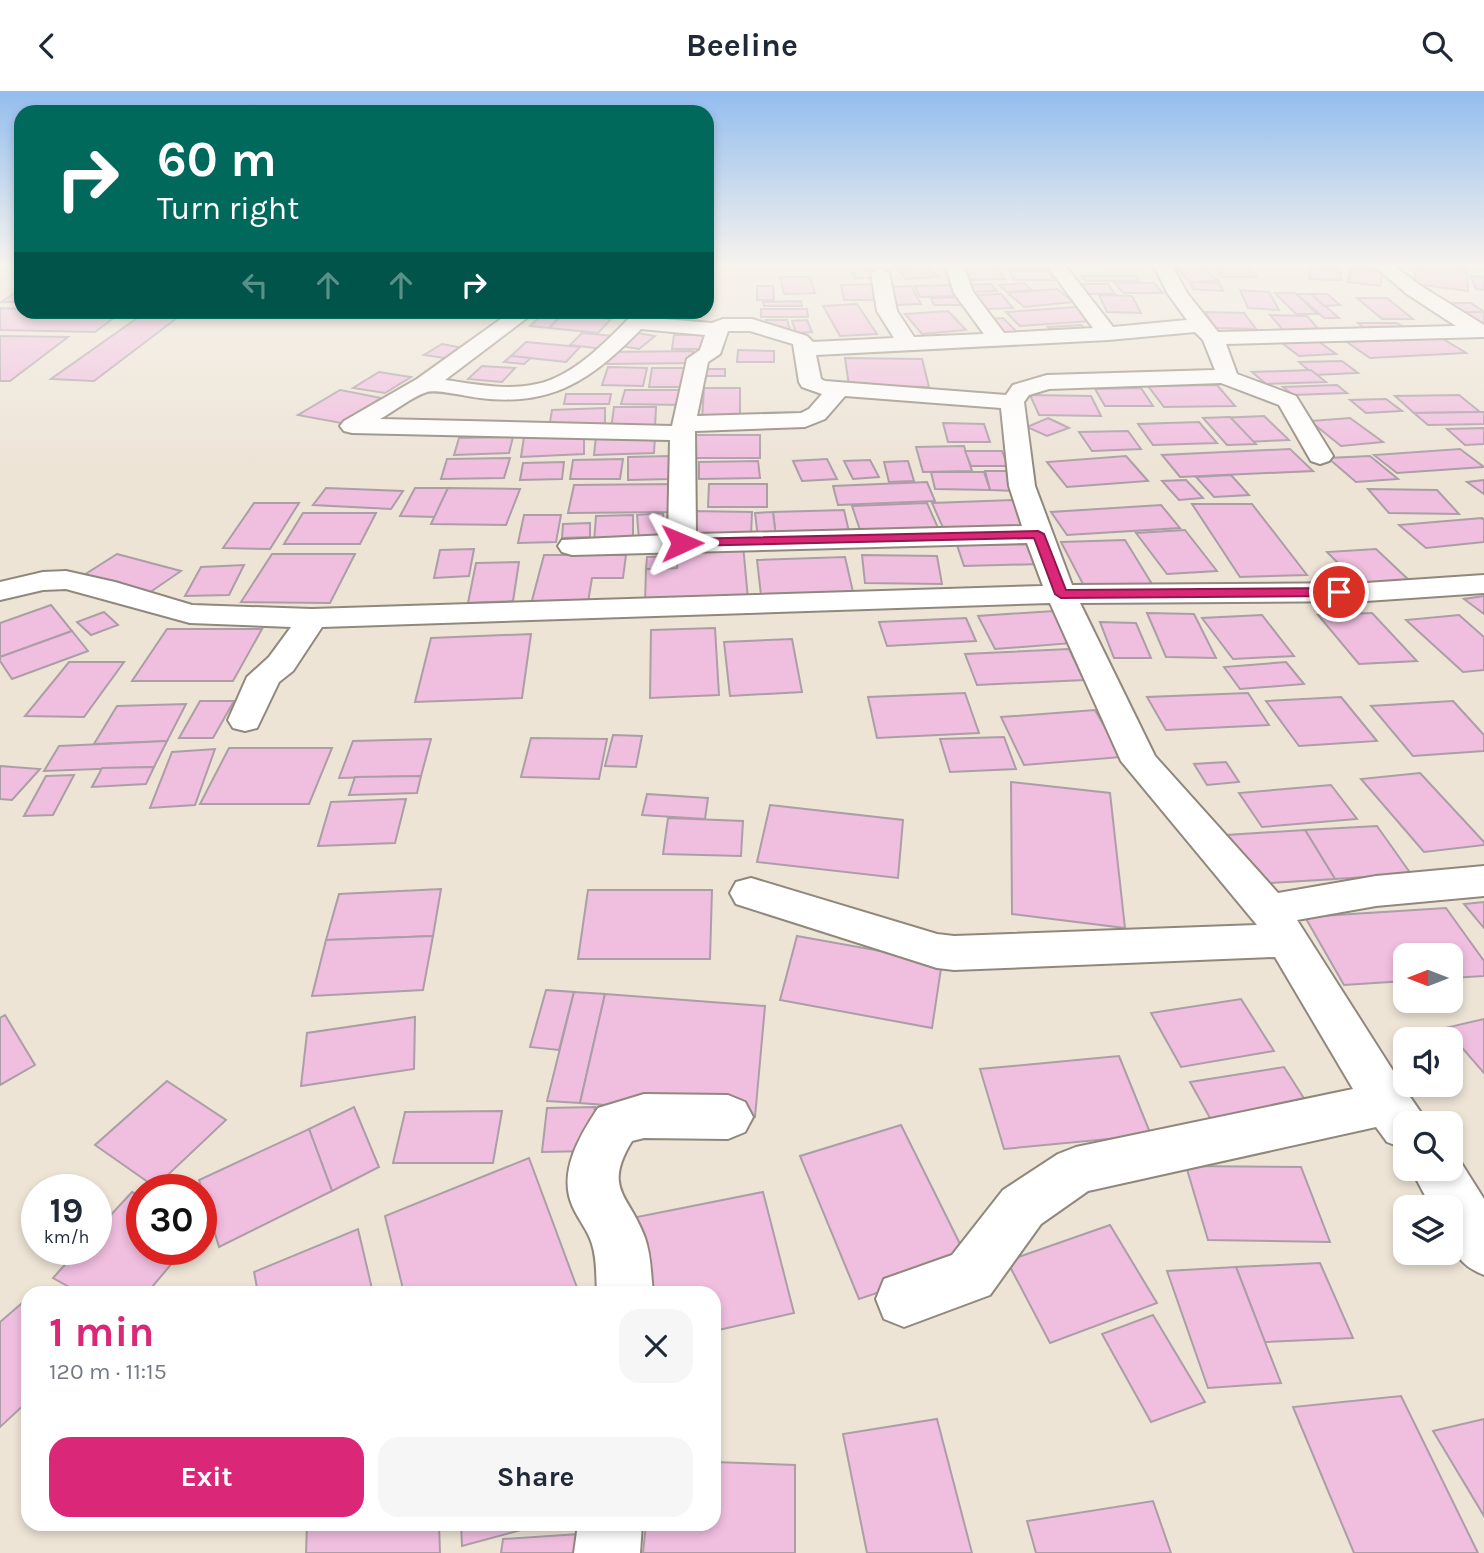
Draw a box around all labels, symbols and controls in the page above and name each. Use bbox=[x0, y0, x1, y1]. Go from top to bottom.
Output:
icon: back bbox=[28, 27, 66, 65]
text: Beeline bbox=[686, 27, 798, 64]
icon: search bbox=[1418, 27, 1456, 65]
text: 60 m bbox=[157, 131, 277, 188]
icon: right bbox=[42, 133, 133, 224]
text: Turn right bbox=[157, 190, 299, 227]
icon: left bbox=[236, 266, 274, 304]
icon: ahead bbox=[309, 266, 347, 304]
icon: ahead bbox=[382, 266, 420, 304]
icon: right bbox=[455, 266, 493, 304]
position arrow bbox=[645, 506, 719, 580]
pin bbox=[1309, 562, 1369, 622]
icon: arrive bbox=[1320, 573, 1358, 611]
north arrow bbox=[1393, 943, 1463, 1013]
map controls bbox=[1393, 943, 1463, 1265]
button: sound bbox=[1393, 1027, 1463, 1097]
button: search bbox=[1393, 1111, 1463, 1181]
speed limit sign: 30 bbox=[126, 1174, 217, 1265]
text: 19 bbox=[50, 1190, 83, 1231]
button: layers bbox=[1393, 1195, 1463, 1265]
text: km/h bbox=[44, 1226, 89, 1248]
text: 1 min bbox=[49, 1307, 154, 1357]
button: close bbox=[619, 1309, 693, 1383]
text: 120 m · 11:15 bbox=[49, 1358, 167, 1385]
button: Exit bbox=[49, 1437, 364, 1517]
button: Share bbox=[378, 1437, 693, 1517]

